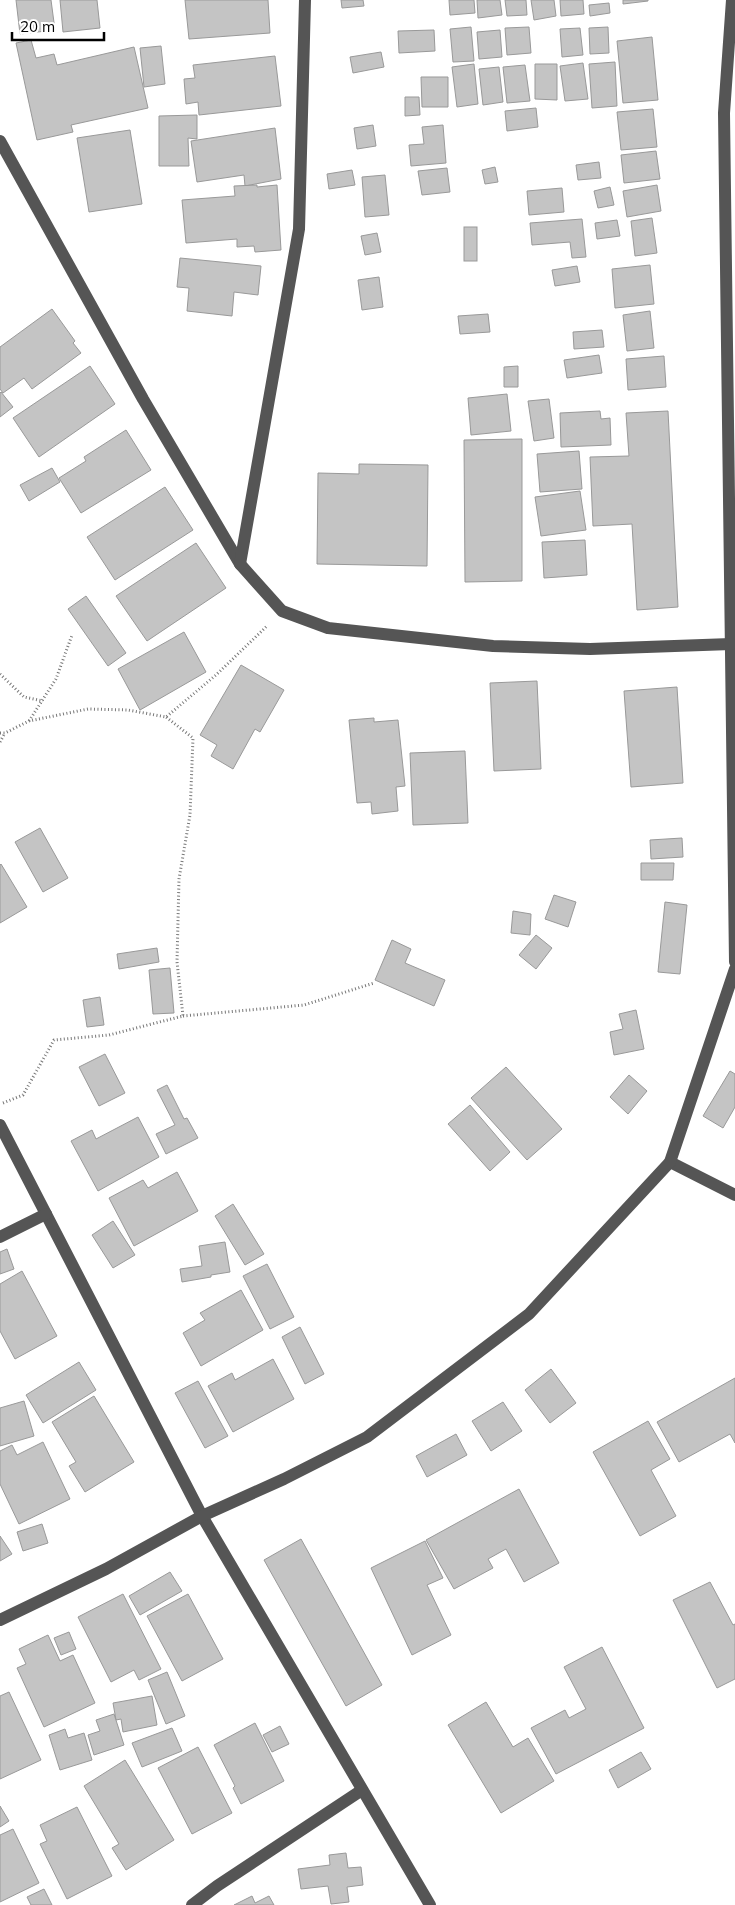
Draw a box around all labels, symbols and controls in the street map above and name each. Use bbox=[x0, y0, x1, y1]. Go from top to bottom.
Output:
scale bar bbox=[12, 10, 105, 42]
text: 20 m bbox=[20, 17, 55, 36]

